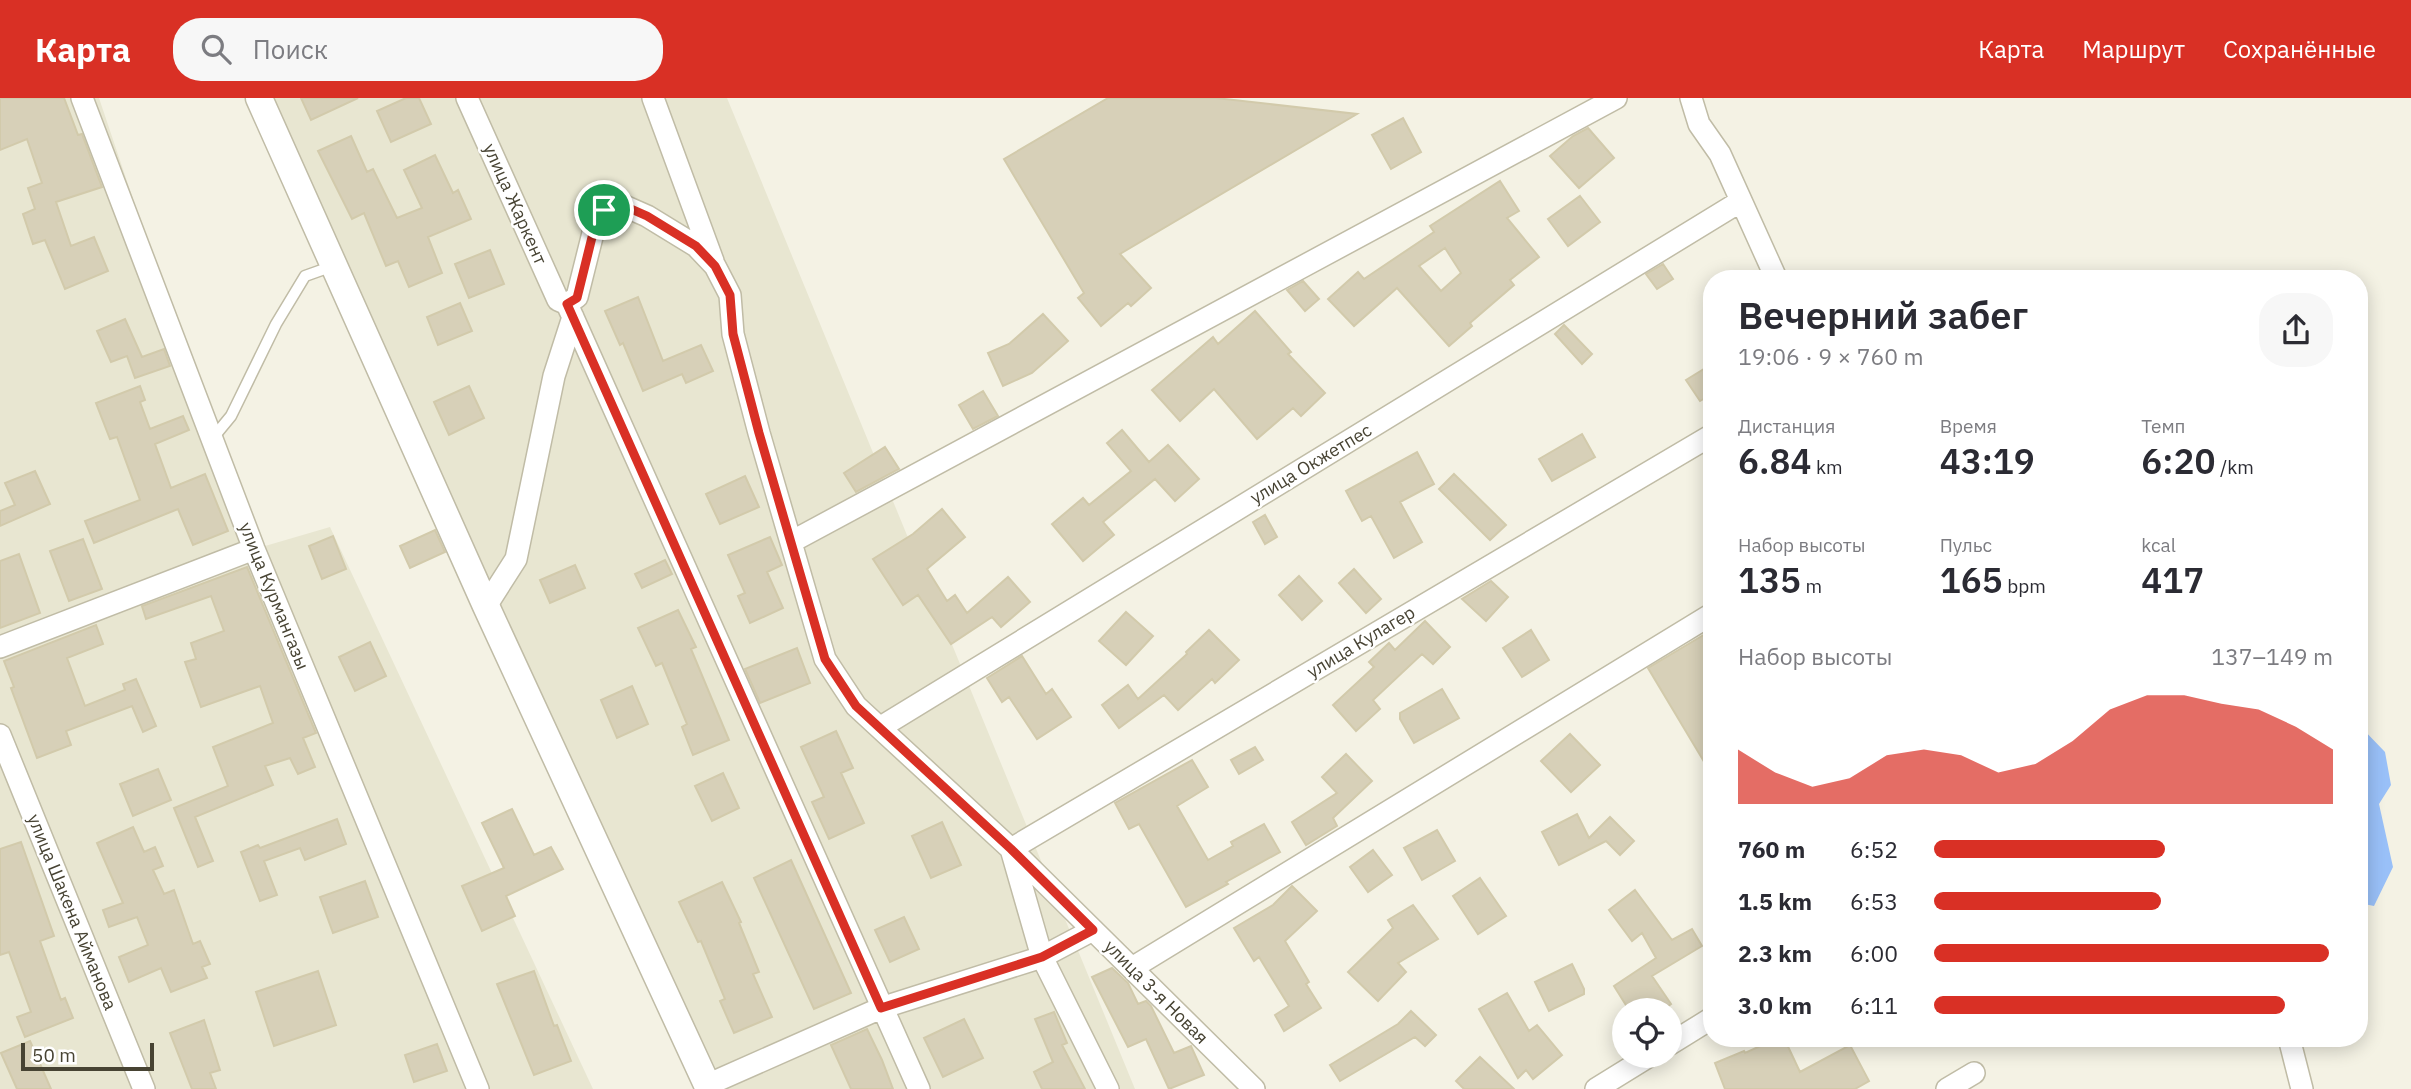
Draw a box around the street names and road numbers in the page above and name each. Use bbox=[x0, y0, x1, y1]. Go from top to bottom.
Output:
street label: улица Жаркент bbox=[478, 140, 553, 268]
street label: улица Окжетпес bbox=[1246, 418, 1376, 509]
street label: улица Курмангазы bbox=[234, 519, 315, 673]
street label: улица Кулагер bbox=[1303, 600, 1419, 683]
street label: улица Шакена Айманова bbox=[23, 810, 122, 1014]
street label: улица 3-я Новая bbox=[1099, 935, 1213, 1049]

